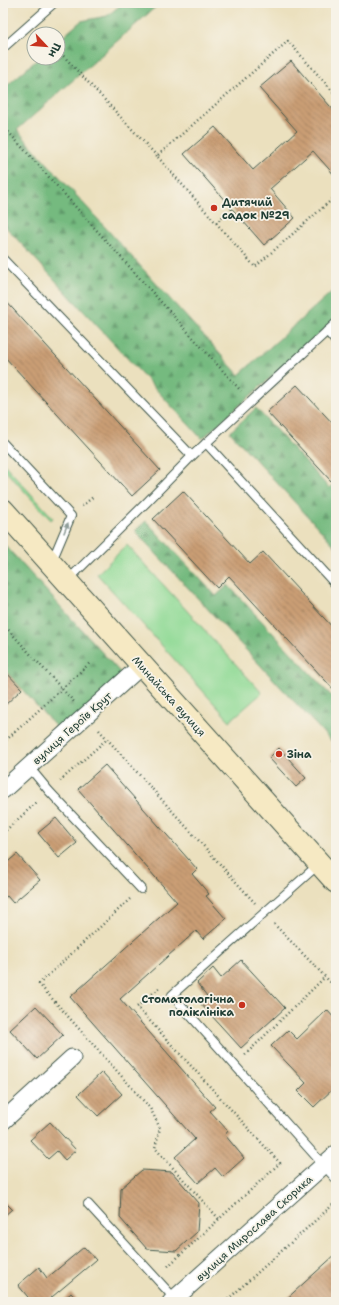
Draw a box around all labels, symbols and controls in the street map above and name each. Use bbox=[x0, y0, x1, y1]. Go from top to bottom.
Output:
north arrow bbox=[26, 26, 66, 66]
text: Пн bbox=[45, 40, 64, 60]
place label: Дитячий садок №29 bbox=[222, 195, 290, 223]
marker: Дитячий садок №29 bbox=[209, 203, 219, 213]
one-way arrow bbox=[63, 521, 69, 533]
street label: Минайська вулиця bbox=[128, 653, 209, 740]
street label: вулиця Героїв Крут bbox=[29, 688, 116, 768]
place label: Зіна bbox=[287, 747, 312, 762]
marker: Зіна bbox=[274, 749, 284, 759]
place label: Стоматологічна поліклініка bbox=[142, 992, 234, 1020]
marker: Стоматологічна поліклініка bbox=[237, 1000, 247, 1010]
street label: вулиця Мирослава Скорика bbox=[193, 1172, 316, 1285]

